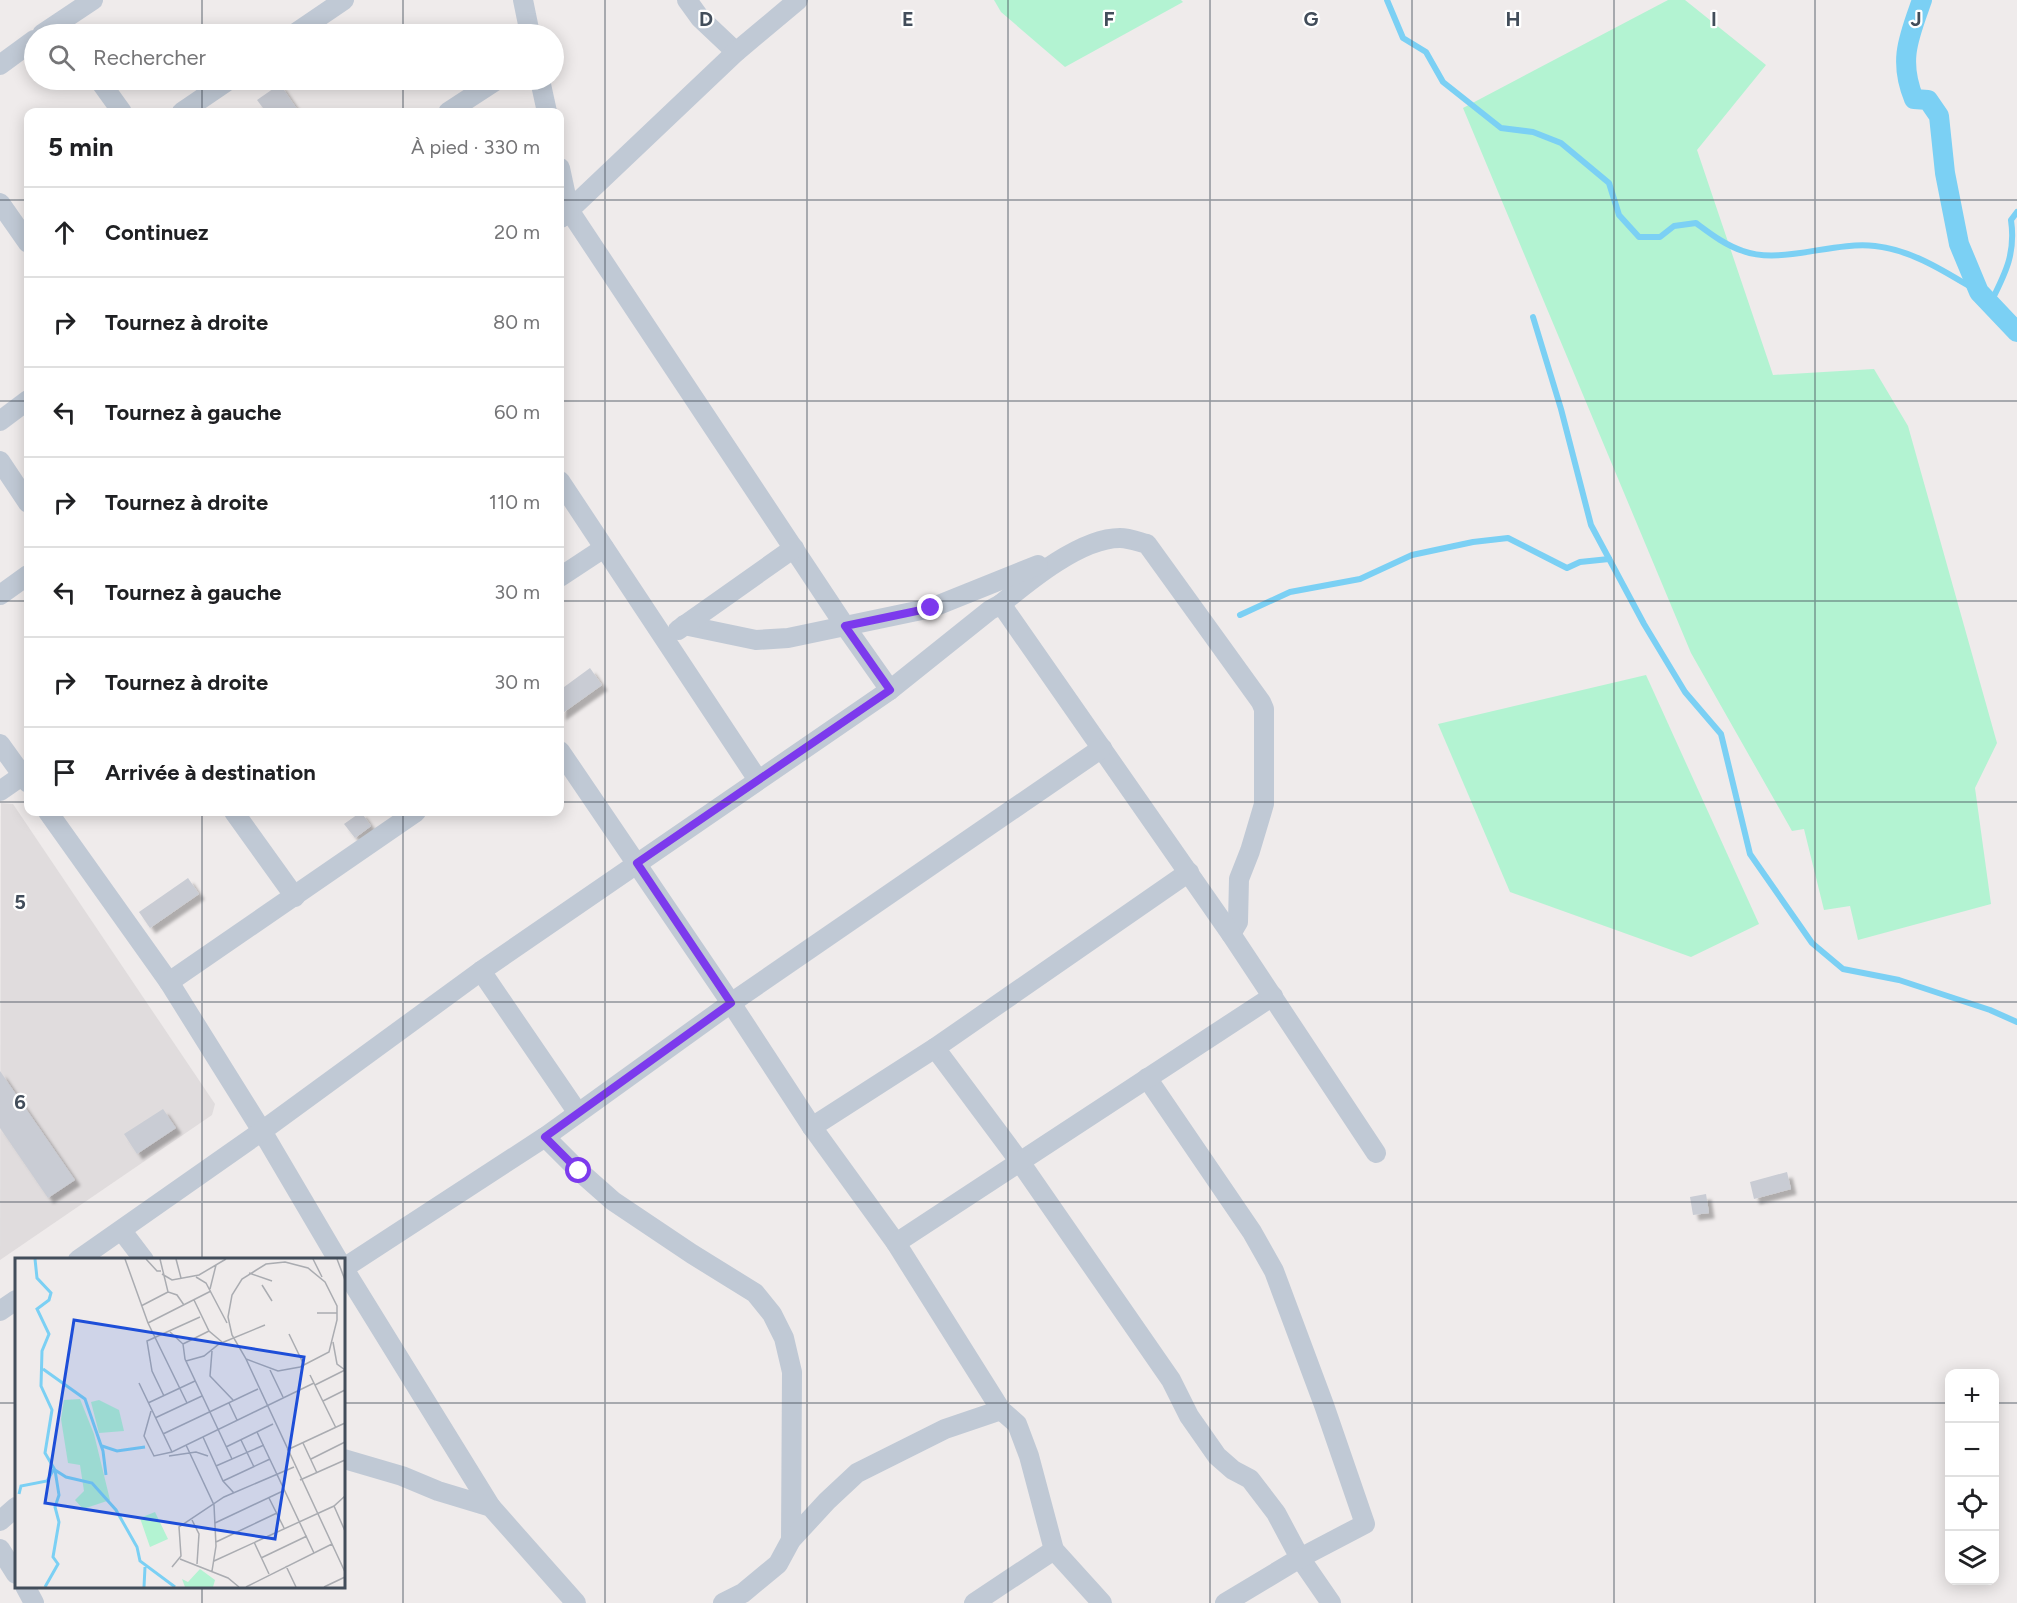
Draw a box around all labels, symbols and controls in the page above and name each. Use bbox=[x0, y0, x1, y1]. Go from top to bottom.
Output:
text: D bbox=[699, 7, 713, 31]
text: E bbox=[902, 7, 914, 31]
text: F bbox=[1103, 7, 1115, 31]
text: G bbox=[1304, 7, 1319, 31]
text: H bbox=[1506, 7, 1521, 31]
text: I bbox=[1711, 7, 1717, 31]
text: J bbox=[1910, 7, 1922, 31]
search box bbox=[24, 24, 564, 90]
icon: search bbox=[45, 41, 78, 74]
text: Rechercher bbox=[93, 44, 206, 71]
text: 5 min bbox=[48, 131, 114, 163]
text: À pied · 330 m bbox=[411, 135, 540, 159]
icon: ahead bbox=[48, 216, 81, 249]
text: Continuez bbox=[105, 219, 209, 246]
text: 20 m bbox=[494, 220, 540, 244]
icon: right bbox=[48, 306, 81, 339]
text: Tournez à droite bbox=[105, 309, 268, 336]
text: 80 m bbox=[493, 310, 540, 334]
icon: left bbox=[48, 396, 81, 429]
text: Tournez à gauche bbox=[105, 399, 281, 426]
text: 60 m bbox=[494, 400, 540, 424]
icon: right bbox=[48, 486, 81, 519]
text: Tournez à droite bbox=[105, 489, 268, 516]
text: 110 m bbox=[489, 490, 540, 514]
icon: left bbox=[48, 576, 81, 609]
text: Tournez à gauche bbox=[105, 579, 281, 606]
text: 30 m bbox=[494, 580, 540, 604]
route end bbox=[917, 594, 943, 620]
icon: right bbox=[48, 666, 81, 699]
text: Tournez à droite bbox=[105, 669, 268, 696]
text: 30 m bbox=[494, 670, 540, 694]
icon: arrive bbox=[48, 756, 81, 789]
text: Arrivée à destination bbox=[105, 759, 316, 786]
text: 5 bbox=[14, 890, 26, 914]
text: 6 bbox=[14, 1090, 26, 1114]
route start bbox=[565, 1157, 591, 1183]
inset map bbox=[15, 1258, 345, 1588]
map controls bbox=[1945, 1369, 1999, 1585]
button: + bbox=[1945, 1369, 1999, 1423]
button: − bbox=[1945, 1423, 1999, 1477]
button: locate bbox=[1945, 1477, 1999, 1531]
button: layers bbox=[1945, 1531, 1999, 1585]

